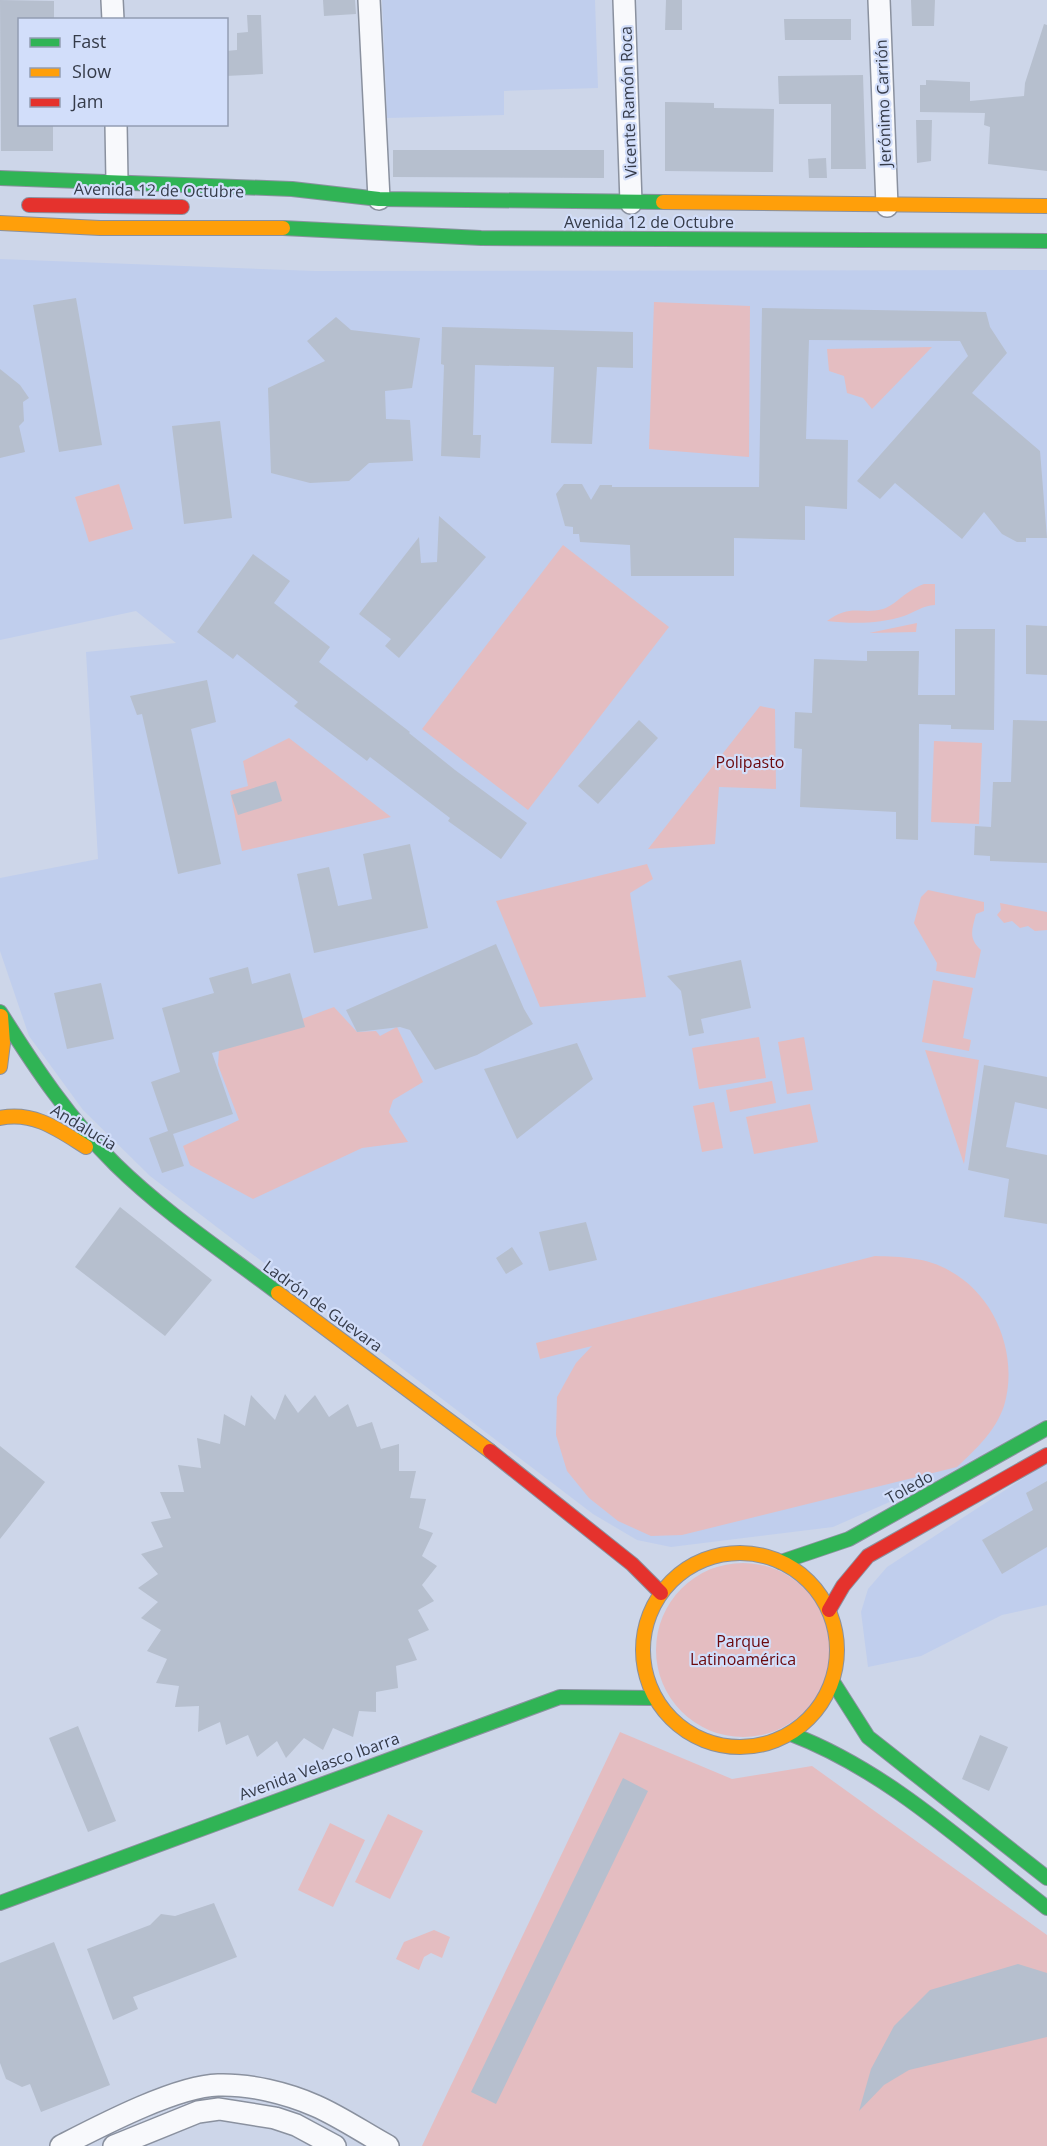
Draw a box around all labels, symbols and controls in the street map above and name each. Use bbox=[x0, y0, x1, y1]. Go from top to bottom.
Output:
legend bbox=[18, 18, 228, 126]
street label: Vicente Ramón Roca bbox=[614, 26, 642, 178]
text: Fast bbox=[72, 29, 106, 53]
street label: Jerónimo Carrión bbox=[870, 39, 896, 169]
text: Slow bbox=[72, 59, 111, 83]
text: Jam bbox=[70, 89, 104, 113]
street label: Avenida 12 de Octubre bbox=[74, 178, 244, 202]
street label: Avenida 12 de Octubre bbox=[564, 211, 734, 233]
park label: Polipasto bbox=[716, 751, 784, 773]
street label: Andalucia bbox=[47, 1099, 121, 1155]
street label: Ladrón de Guevara bbox=[259, 1255, 387, 1357]
street label: Toledo bbox=[881, 1465, 937, 1509]
park label: Parque Latinoamérica bbox=[690, 1630, 796, 1670]
street label: Avenida Velasco Ibarra bbox=[236, 1727, 402, 1805]

